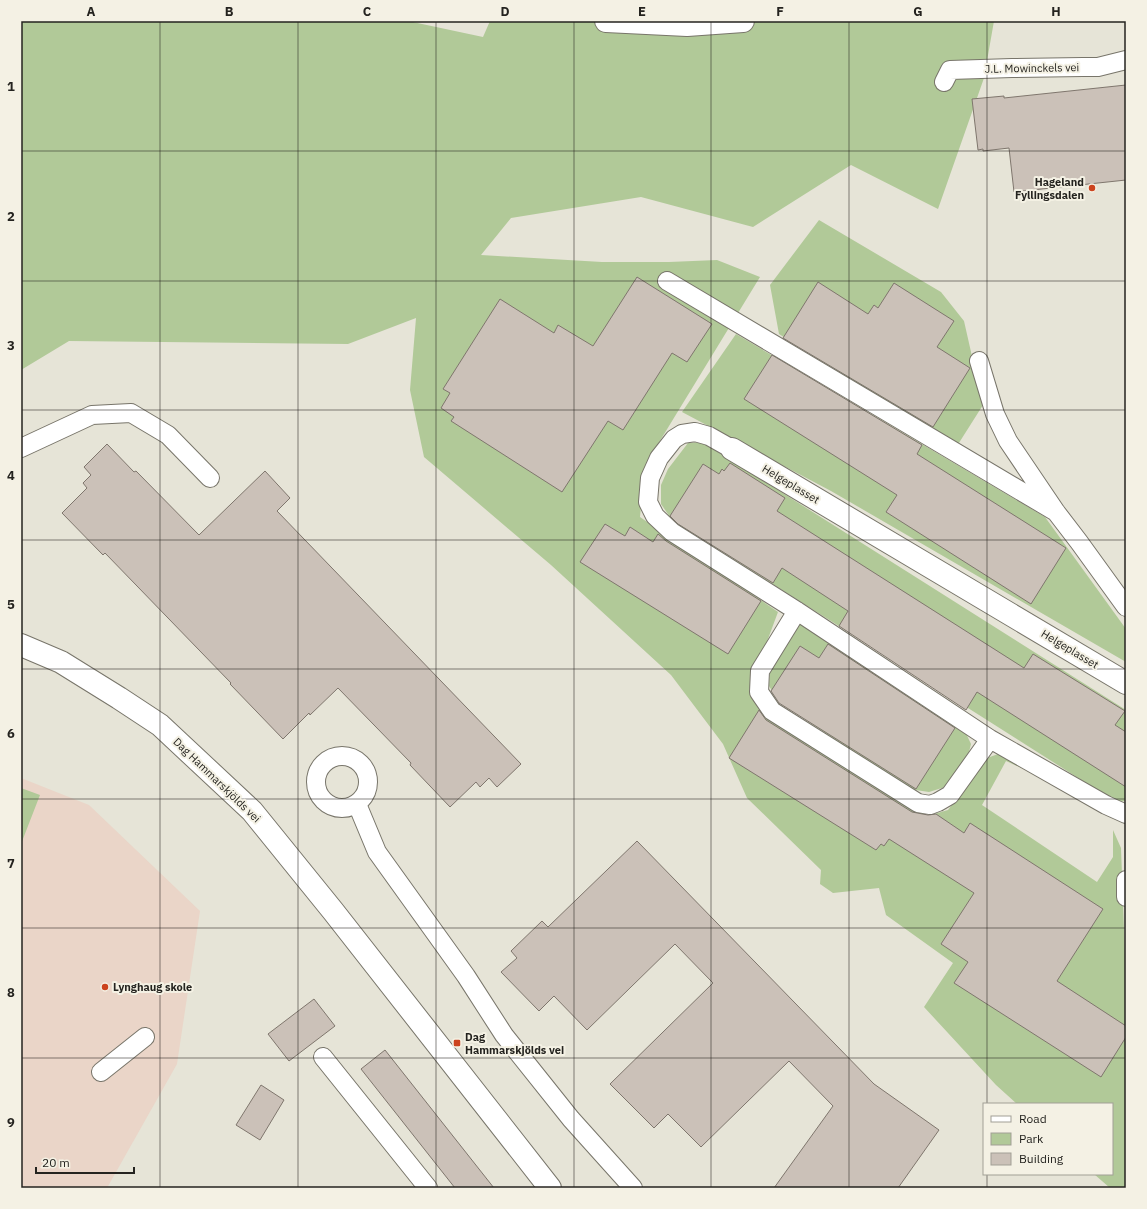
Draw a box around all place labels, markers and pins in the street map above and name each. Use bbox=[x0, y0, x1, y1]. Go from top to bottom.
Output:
place label: Hageland Fyllingsdalen bbox=[1015, 175, 1084, 202]
marker: Hageland Fyllingsdalen bbox=[1087, 183, 1097, 193]
place label: Lynghaug skole bbox=[113, 980, 192, 994]
marker: Lynghaug skole bbox=[100, 982, 110, 992]
place label: Dag Hammarskjölds vei bbox=[465, 1030, 564, 1057]
marker: Dag Hammarskjölds vei bbox=[452, 1038, 462, 1048]

